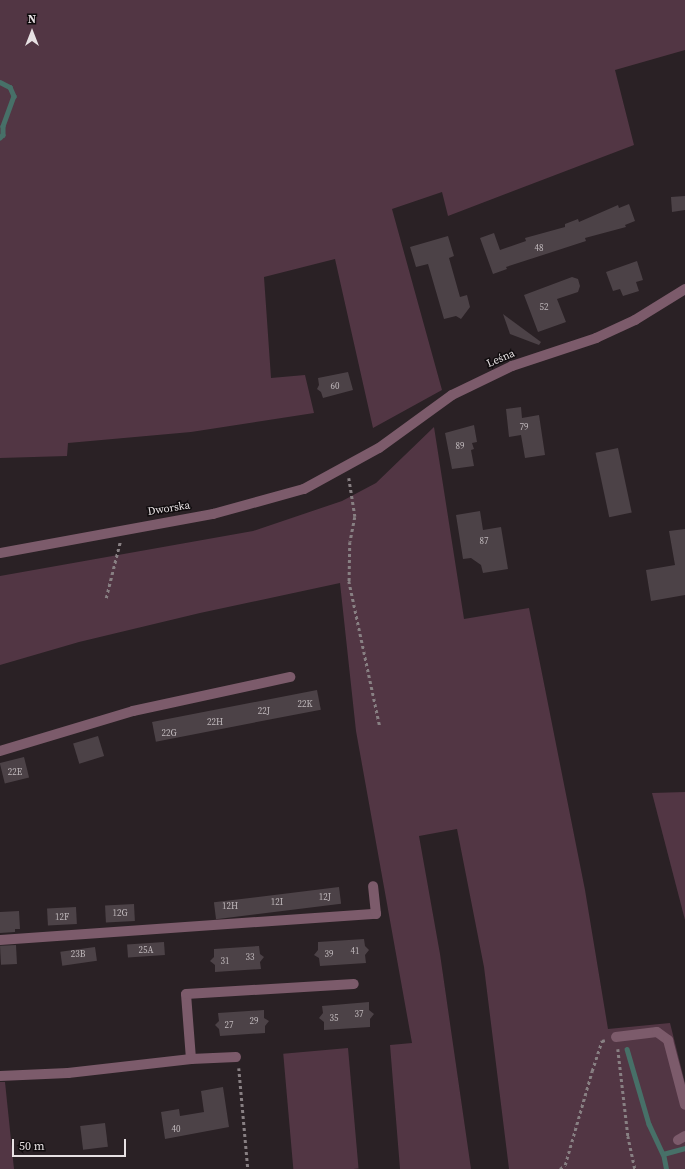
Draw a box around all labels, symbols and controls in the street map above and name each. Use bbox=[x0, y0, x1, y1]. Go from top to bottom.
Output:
north arrow bbox=[12, 12, 52, 52]
text: N bbox=[28, 12, 36, 27]
house number: 48 bbox=[535, 243, 543, 253]
house number: 52 bbox=[540, 302, 548, 312]
street label: Leśna bbox=[485, 347, 517, 371]
house number: 60 bbox=[331, 381, 339, 391]
house number: 79 bbox=[520, 422, 528, 432]
house number: 89 bbox=[456, 441, 464, 451]
street label: Dworska bbox=[147, 499, 191, 519]
house number: 87 bbox=[480, 536, 488, 546]
house number: 22K bbox=[297, 699, 313, 709]
house number: 22J bbox=[258, 706, 270, 716]
house number: 22H bbox=[207, 717, 223, 727]
house number: 22G bbox=[161, 728, 177, 738]
house number: 22E bbox=[8, 767, 22, 777]
house number: 12J bbox=[319, 892, 331, 902]
house number: 12I bbox=[271, 897, 283, 907]
house number: 12H bbox=[222, 901, 238, 911]
house number: 12G bbox=[112, 908, 128, 918]
house number: 12F bbox=[55, 912, 69, 922]
house number: 25A bbox=[139, 945, 153, 955]
house number: 41 bbox=[351, 946, 359, 956]
house number: 23B bbox=[71, 949, 85, 959]
house number: 39 bbox=[325, 949, 333, 959]
house number: 33 bbox=[246, 952, 254, 962]
house number: 31 bbox=[221, 956, 229, 966]
house number: 37 bbox=[355, 1009, 363, 1019]
house number: 35 bbox=[330, 1013, 338, 1023]
house number: 29 bbox=[250, 1016, 258, 1026]
house number: 27 bbox=[225, 1020, 233, 1030]
house number: 40 bbox=[172, 1124, 180, 1134]
scale bar bbox=[14, 1131, 128, 1157]
text: 50 m bbox=[19, 1138, 45, 1154]

